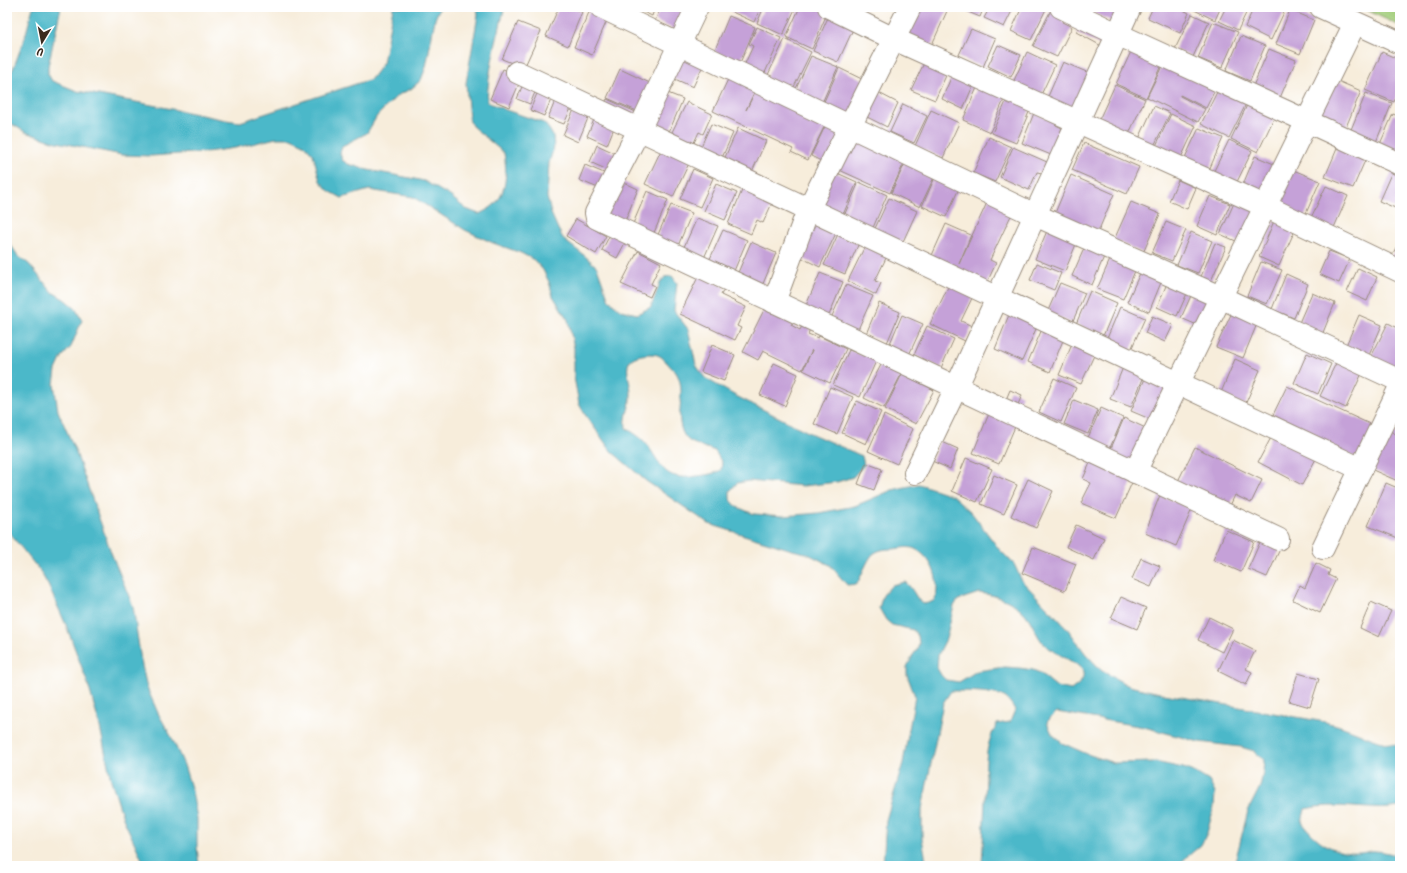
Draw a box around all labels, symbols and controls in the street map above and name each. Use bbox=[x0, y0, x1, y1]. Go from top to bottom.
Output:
north arrow bbox=[22, 22, 62, 62]
text: U bbox=[35, 41, 45, 60]

